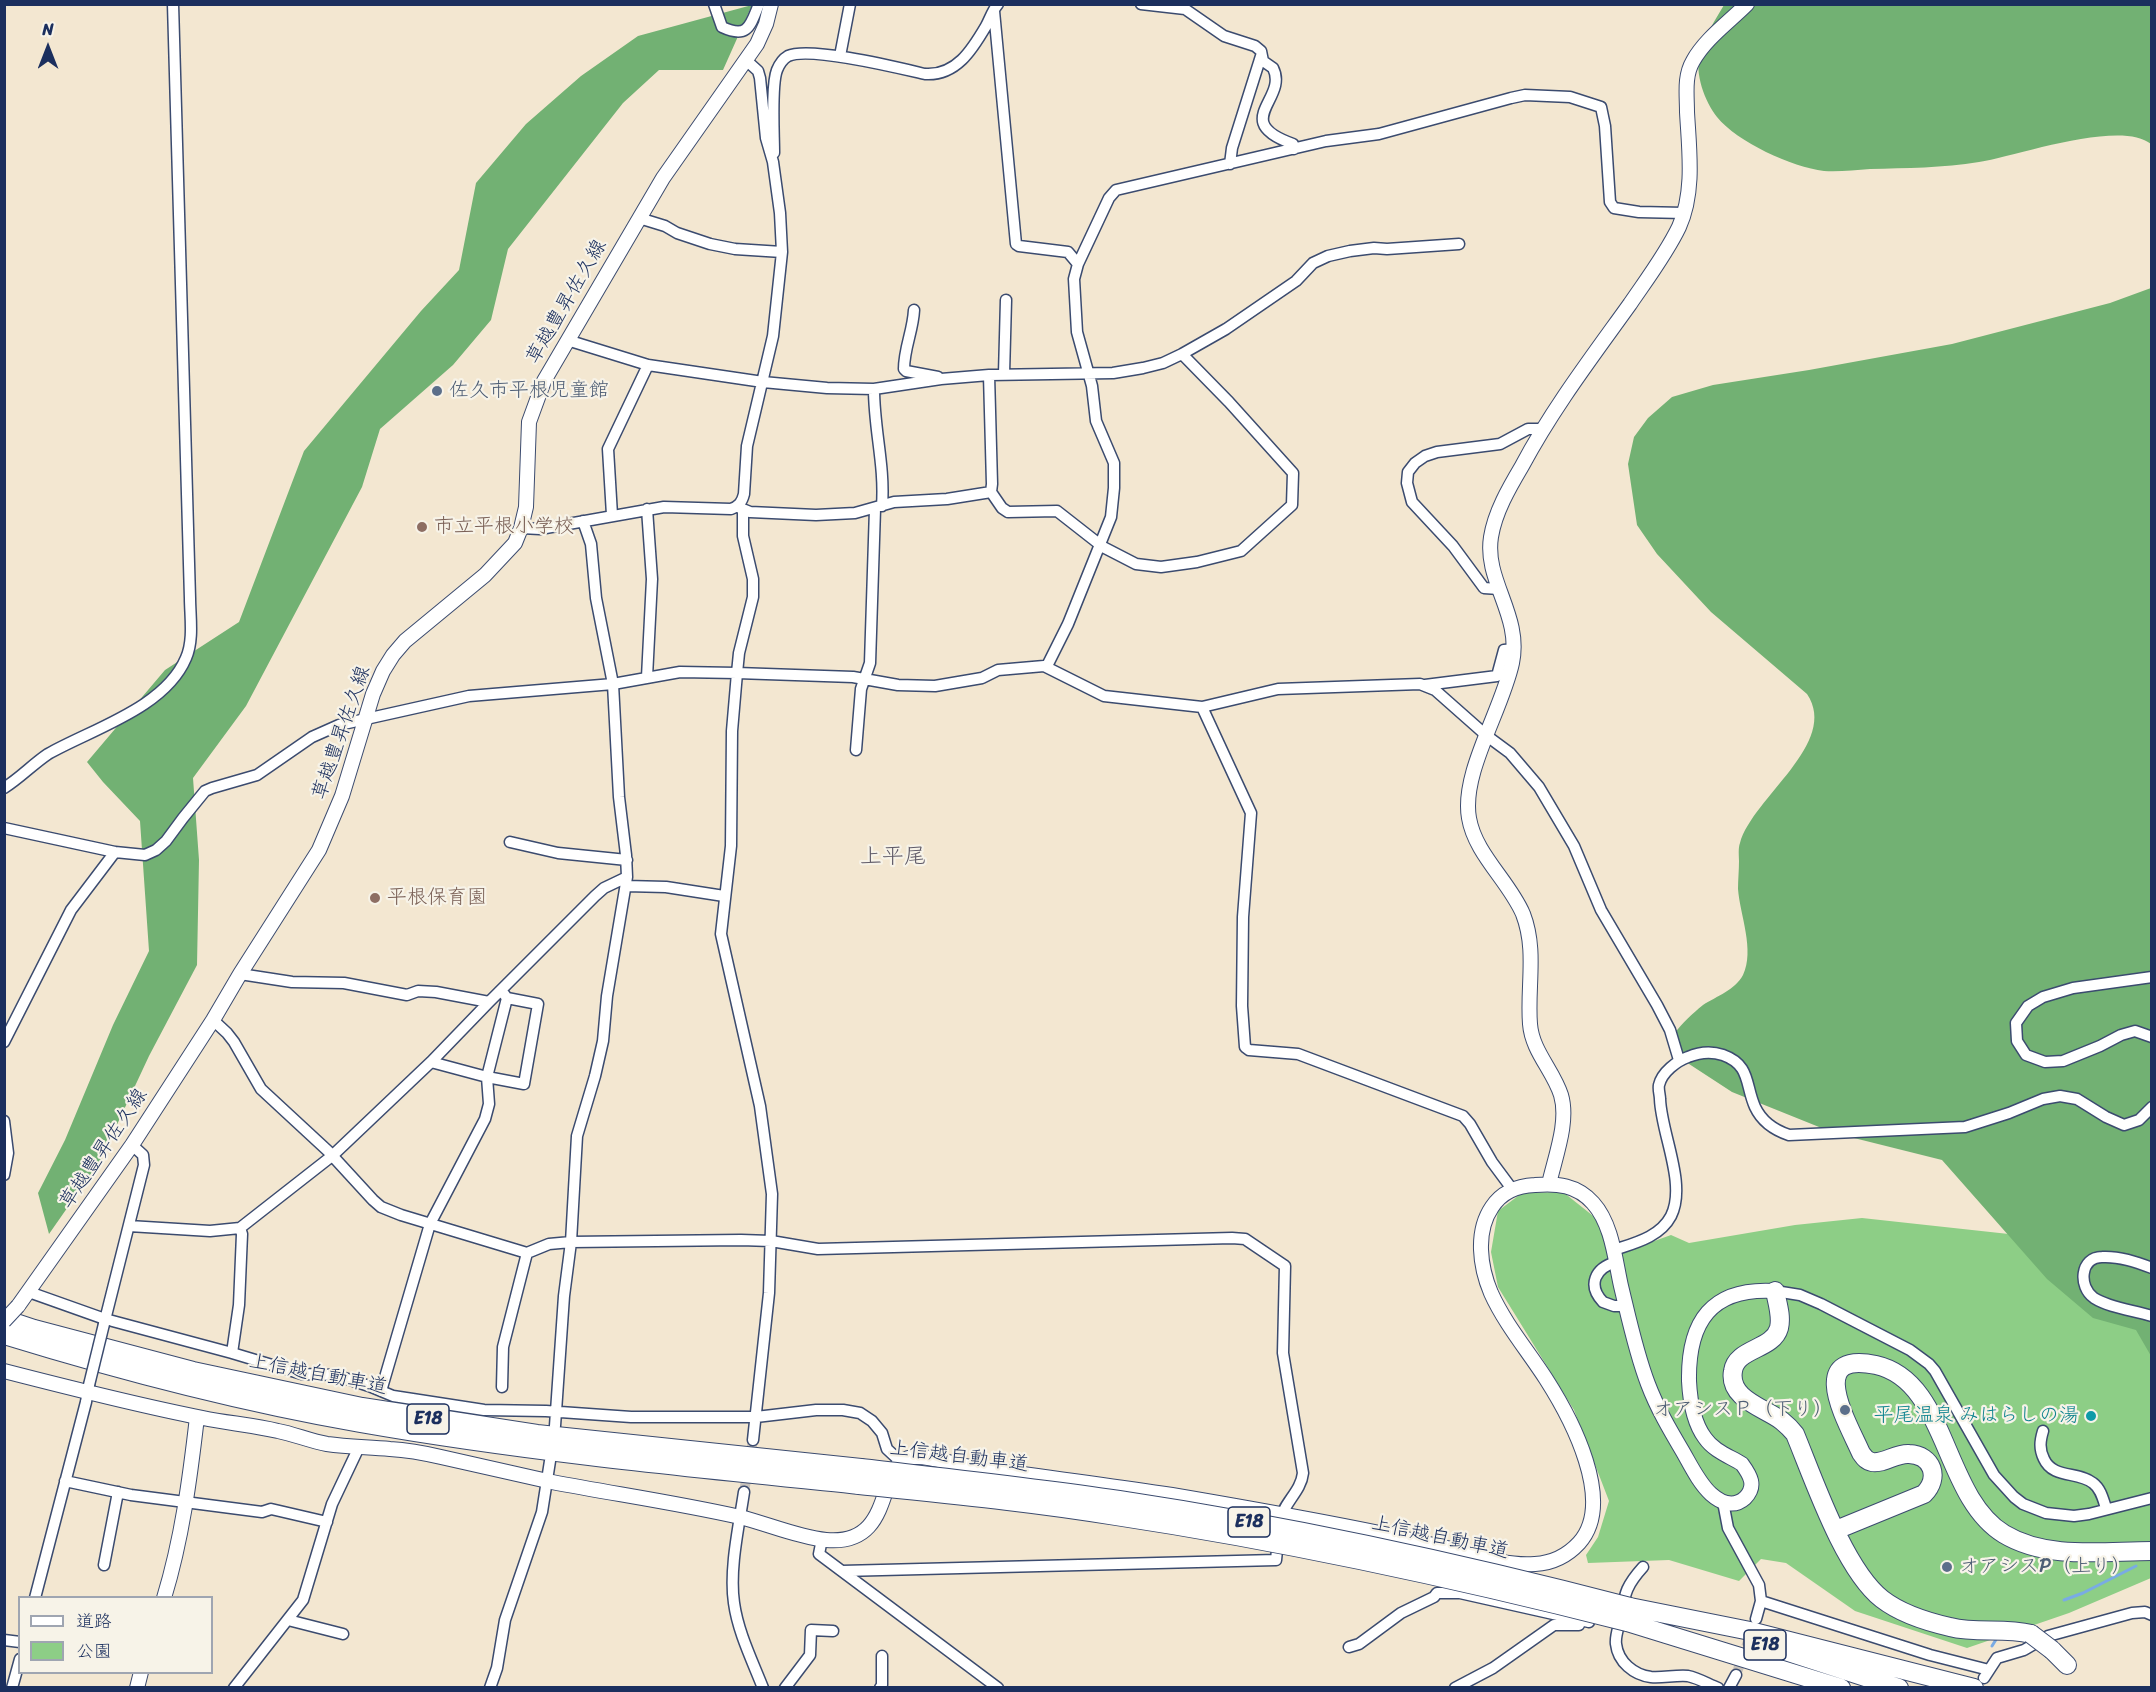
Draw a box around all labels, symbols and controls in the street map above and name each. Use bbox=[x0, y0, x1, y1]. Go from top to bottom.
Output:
text: N bbox=[42, 15, 54, 44]
north arrow bbox=[18, 18, 78, 78]
street label: 草越豊昇佐久線 bbox=[522, 235, 612, 369]
place label: 佐久市平根児童館 bbox=[449, 379, 609, 403]
marker: 佐久市平根児童館 bbox=[430, 384, 444, 398]
place label: 市立平根小学校 bbox=[434, 515, 574, 539]
marker: 市立平根小学校 bbox=[415, 520, 429, 534]
street label: 草越豊昇佐久線 bbox=[308, 663, 376, 803]
district label: 上平尾 bbox=[860, 844, 926, 870]
place label: 平根保育園 bbox=[387, 886, 487, 910]
marker: 平根保育園 bbox=[368, 891, 382, 905]
street label: 草越豊昇佐久線 bbox=[55, 1084, 153, 1214]
street label: 上信越自動車道 bbox=[247, 1350, 389, 1400]
place label: オアシスＰ（下り） bbox=[1653, 1398, 1833, 1422]
marker: オアシスＰ（下り） bbox=[1838, 1403, 1852, 1417]
road number: E18 bbox=[407, 1404, 449, 1434]
place label: 平尾温泉 みはらしの湯 bbox=[1874, 1404, 2079, 1428]
marker: 平尾温泉 みはらしの湯 bbox=[2084, 1409, 2098, 1423]
street label: 上信越自動車道 bbox=[888, 1437, 1030, 1477]
road number: E18 bbox=[1228, 1507, 1270, 1537]
street label: 上信越自動車道 bbox=[1369, 1512, 1511, 1564]
place label: オアシスP（上り） bbox=[1959, 1555, 2131, 1579]
marker: オアシスP（上り） bbox=[1940, 1560, 1954, 1574]
legend bbox=[18, 1596, 213, 1674]
text: 道路 bbox=[76, 1605, 112, 1637]
road number: E18 bbox=[1744, 1630, 1786, 1660]
text: 公園 bbox=[76, 1635, 112, 1667]

